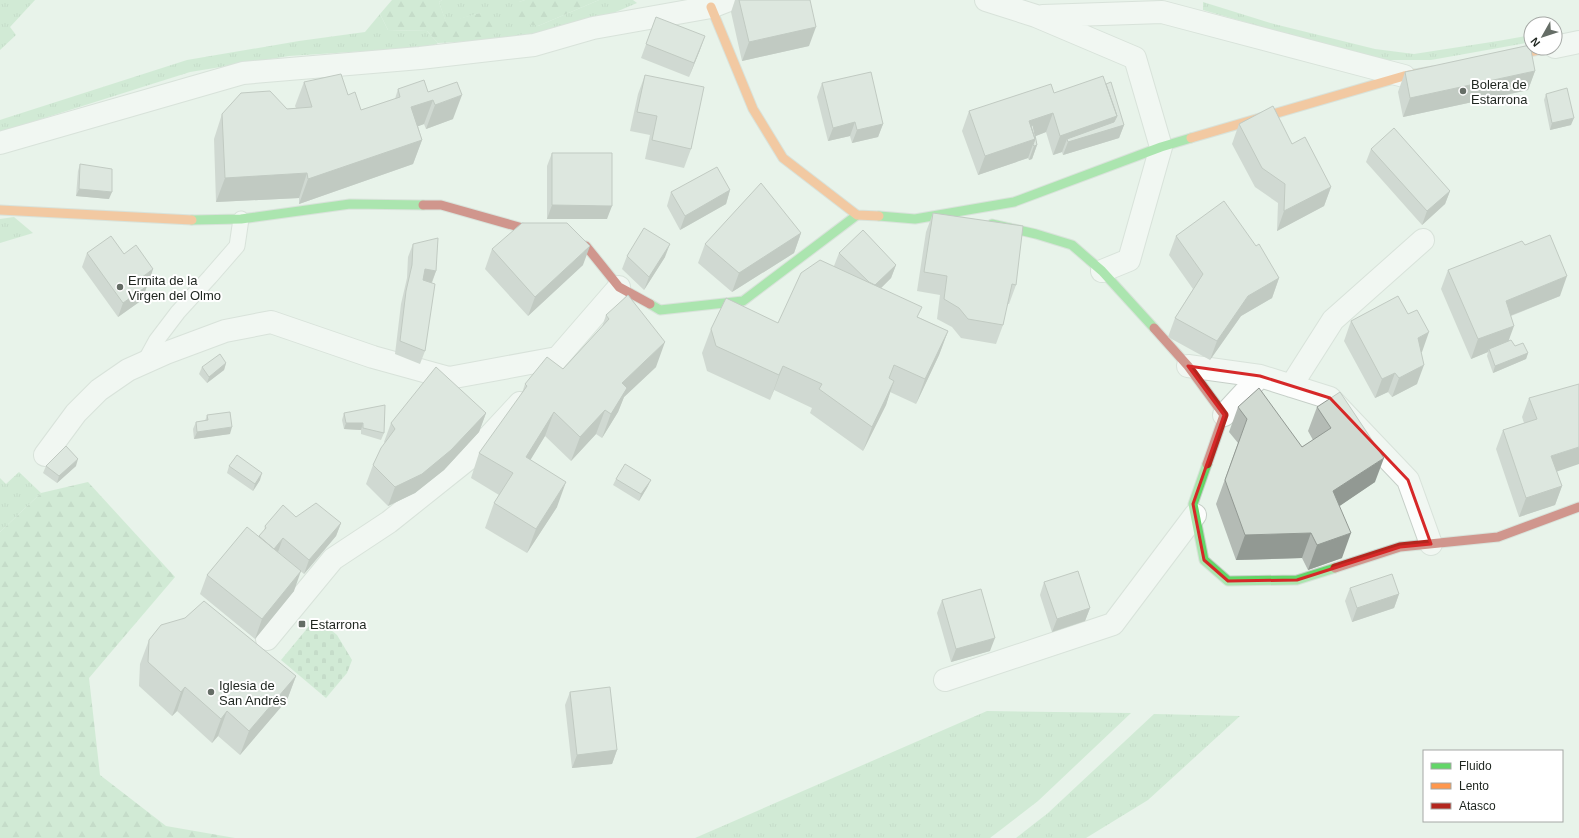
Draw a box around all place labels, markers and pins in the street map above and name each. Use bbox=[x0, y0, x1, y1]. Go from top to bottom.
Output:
place label: Bolera de Estarrona bbox=[1471, 77, 1528, 107]
marker: Bolera de Estarrona bbox=[1458, 86, 1468, 96]
place label: Ermita de la Virgen del Olmo bbox=[128, 273, 221, 303]
marker: Ermita de la Virgen del Olmo bbox=[115, 282, 125, 292]
place label: Estarrona bbox=[310, 617, 367, 632]
marker: Estarrona bbox=[297, 619, 307, 629]
place label: Iglesia de San Andrés bbox=[219, 678, 287, 708]
marker: Iglesia de San Andrés bbox=[206, 687, 216, 697]

